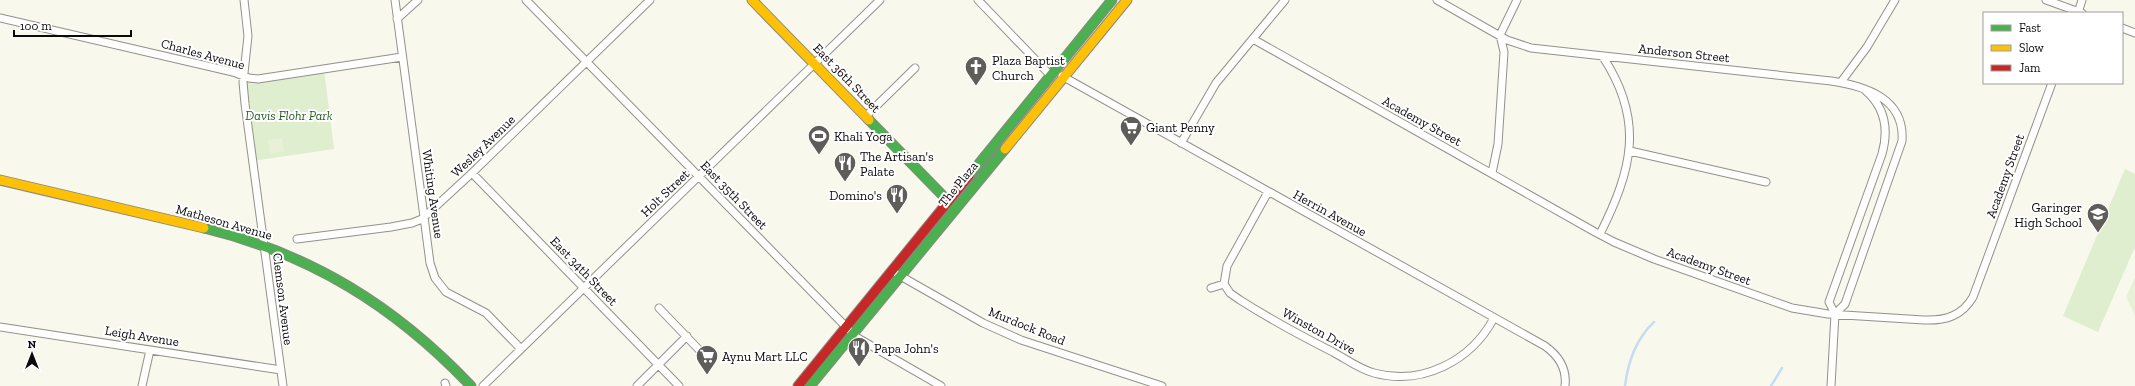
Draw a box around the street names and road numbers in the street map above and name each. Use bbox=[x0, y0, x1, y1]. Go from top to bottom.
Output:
street label: Charles Avenue bbox=[159, 36, 247, 72]
street label: East 36th Street bbox=[810, 40, 884, 116]
street label: Anderson Street bbox=[1638, 41, 1731, 65]
street label: Academy Street bbox=[1380, 93, 1464, 149]
street label: Wesley Avenue bbox=[448, 112, 518, 180]
street label: Academy Street bbox=[1983, 132, 2027, 220]
street label: Whiting Avenue bbox=[419, 148, 447, 240]
street label: East 35th Street bbox=[697, 158, 771, 233]
street label: The Plaza bbox=[935, 158, 981, 210]
street label: Holt Street bbox=[638, 166, 693, 220]
street label: Herrin Avenue bbox=[1291, 187, 1369, 239]
street label: Matheson Avenue bbox=[174, 201, 274, 243]
street label: East 34th Street bbox=[547, 233, 621, 309]
street label: Academy Street bbox=[1665, 244, 1753, 288]
street label: Clemson Avenue bbox=[270, 252, 296, 346]
street label: Murdock Road bbox=[986, 304, 1068, 348]
street label: Winston Drive bbox=[1280, 305, 1358, 357]
street label: Leigh Avenue bbox=[104, 323, 180, 349]

